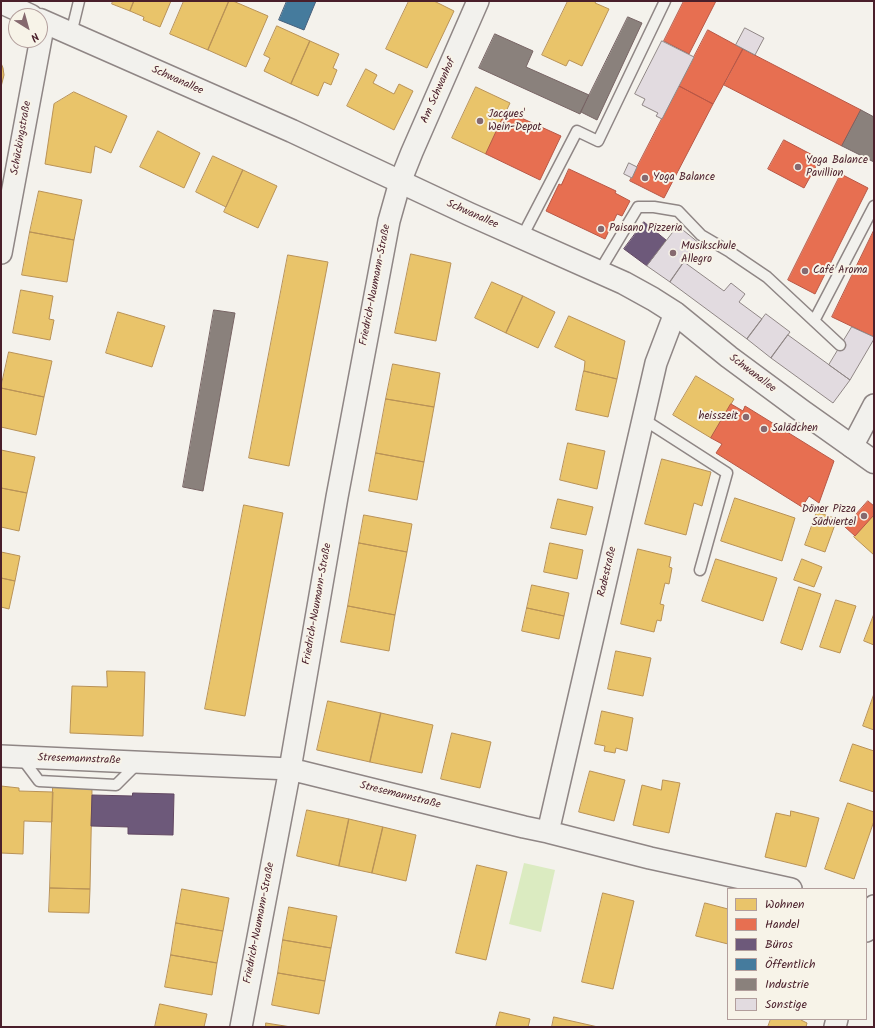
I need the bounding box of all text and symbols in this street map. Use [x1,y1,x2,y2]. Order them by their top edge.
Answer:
north arrow [8,8,48,48]
text: N [26,28,43,46]
street label: Am Schwanhof [419,56,459,126]
street label: Schwanallee [149,64,205,98]
street label: Schückingstraße [9,100,35,176]
place label: Jacques' Wein-Depot [488,108,542,134]
marker: Jacques' Wein-Depot [475,116,485,126]
place label: Yoga Balance Pavillion [806,154,868,180]
marker: Yoga Balance Pavillion [793,162,803,172]
place label: Yoga Balance [653,171,715,185]
marker: Yoga Balance [640,173,650,183]
street label: Schwanallee [444,198,500,232]
place label: Paisano Pizzeria [609,222,682,236]
street label: Friedrich-Naumann-Straße [358,223,394,347]
marker: Paisano Pizzeria [596,224,606,234]
place label: Musikschule Allegro [681,240,736,266]
marker: Musikschule Allegro [668,248,678,258]
place label: Café Aroma [813,264,867,278]
marker: Café Aroma [800,266,810,276]
street label: Schwanallee [726,352,778,396]
place label: heisszeit [698,410,738,424]
marker: heisszeit [741,412,751,422]
place label: Salädchen [772,422,818,436]
marker: Salädchen [759,424,769,434]
place label: Döner Pizza Südviertel [802,503,856,529]
marker: Döner Pizza Südviertel [859,511,869,521]
street label: Friedrich-Naumann-Straße [301,542,335,666]
street label: Radestraße [596,546,620,598]
street label: Stresemannstraße [37,752,121,768]
street label: Stresemannstraße [358,780,442,812]
street label: Friedrich-Naumann-Straße [242,861,278,985]
legend [727,888,867,1020]
text: Wohnen [765,895,804,914]
text: Handel [765,915,799,934]
text: Büros [765,935,793,954]
text: Öffentlich [765,955,815,974]
text: Industrie [765,975,809,994]
text: Sonstige [765,995,807,1014]

